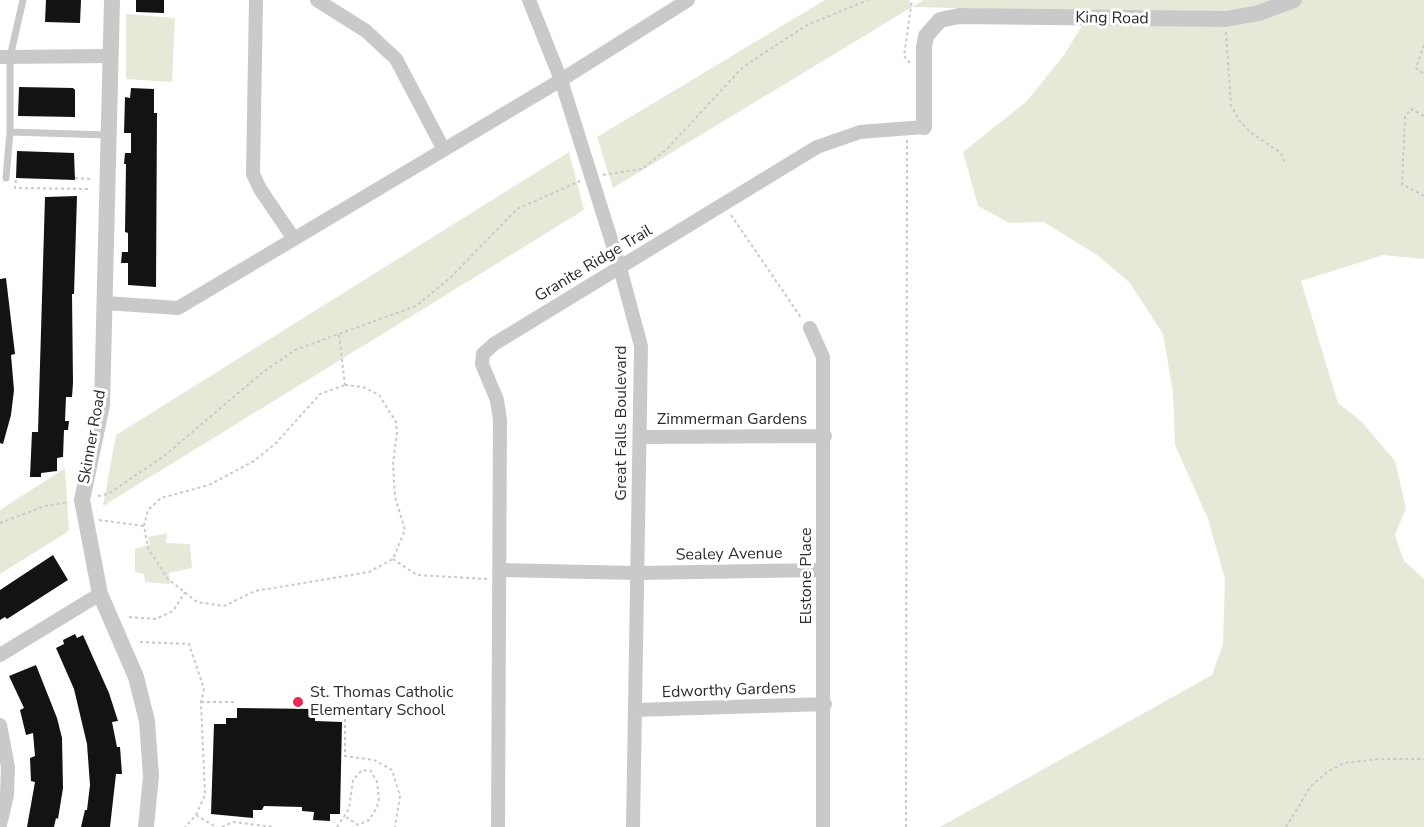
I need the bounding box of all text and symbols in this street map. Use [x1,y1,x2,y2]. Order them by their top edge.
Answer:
street label: King Road [1075,9,1149,29]
street label: Granite Ridge Trail [532,221,656,307]
street label: Great Falls Boulevard [612,345,632,501]
street label: Skinner Road [75,388,111,486]
street label: Zimmerman Gardens [657,410,807,430]
street label: Elstone Place [797,528,817,624]
street label: Sealey Avenue [675,544,783,566]
street label: Edworthy Gardens [662,679,796,703]
place label: St. Thomas Catholic Elementary School [310,683,453,721]
marker: St. Thomas Catholic Elementary School [291,695,305,709]

